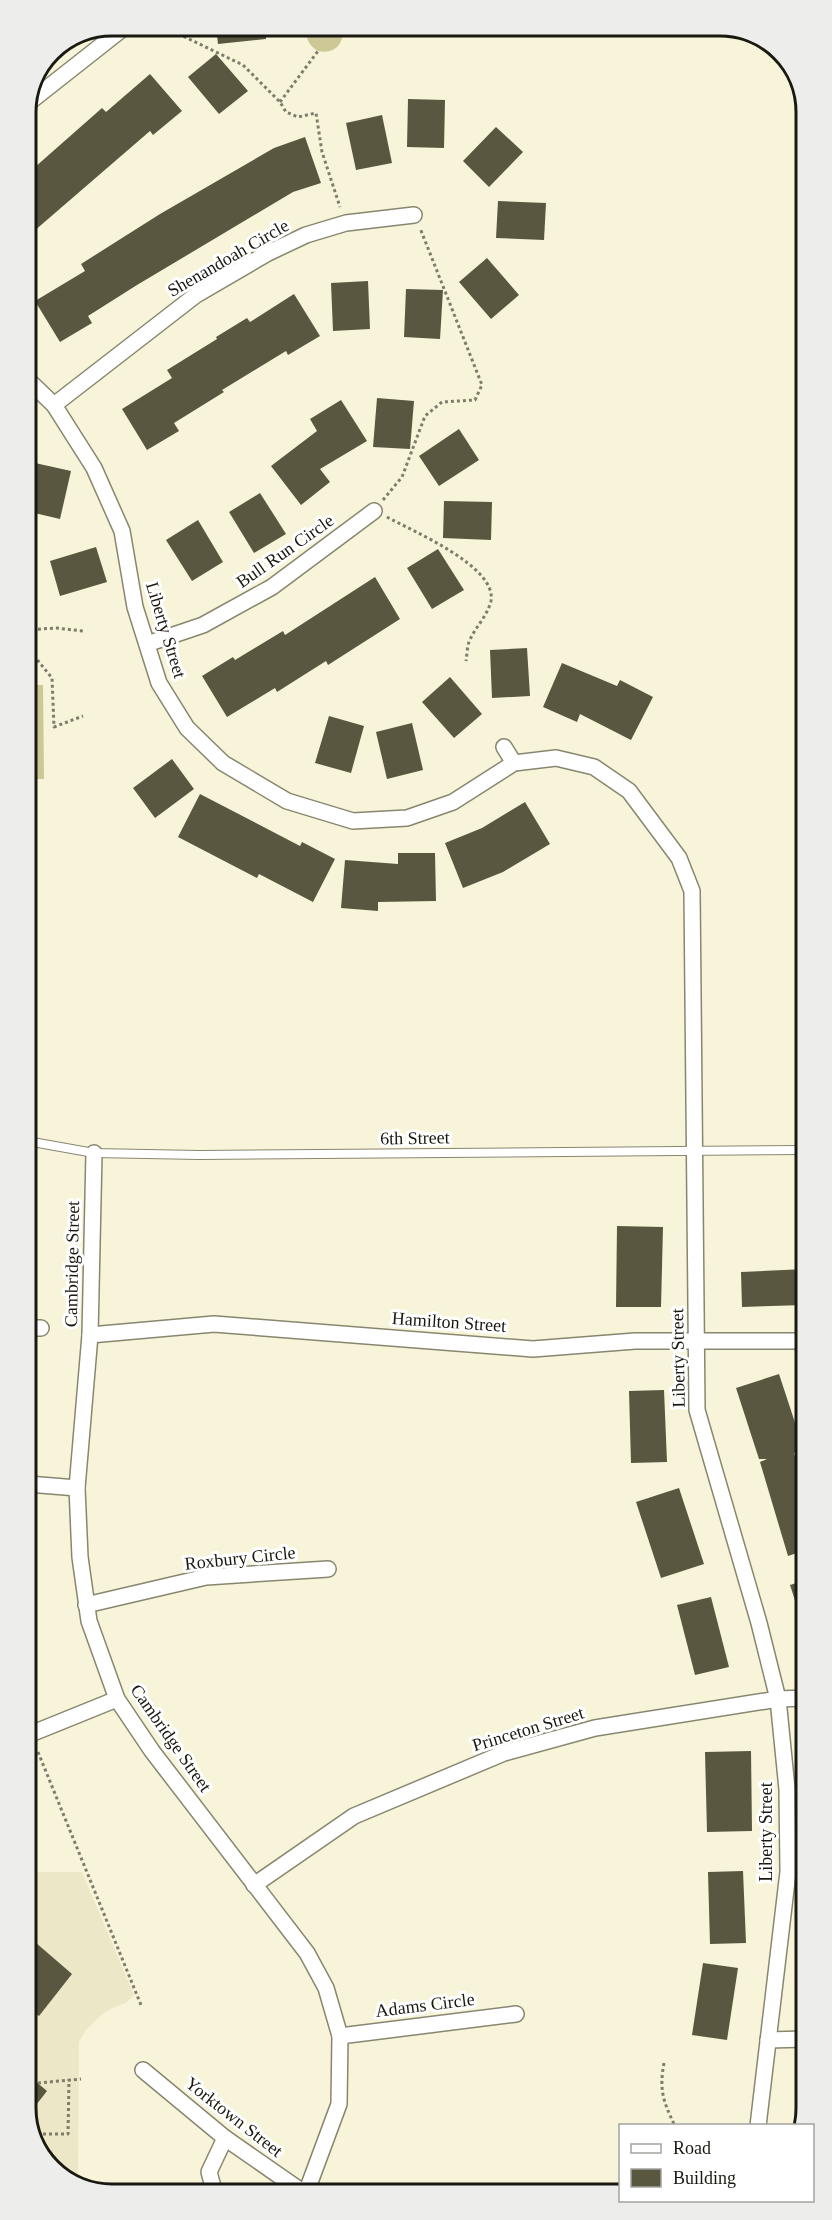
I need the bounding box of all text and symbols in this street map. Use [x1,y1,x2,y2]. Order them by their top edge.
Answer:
street label: Shenandoah Circle [164,215,292,301]
street label: Bull Run Circle [233,510,337,592]
street label: Liberty Street [142,580,190,680]
street label: 6th Street [380,1127,450,1149]
street label: Cambridge Street [61,1201,83,1327]
street label: Hamilton Street [391,1308,507,1336]
street label: Liberty Street [667,1308,689,1408]
street label: Roxbury Circle [184,1542,296,1574]
street label: Cambridge Street [127,1680,215,1796]
street label: Princeton Street [470,1703,586,1755]
street label: Liberty Street [756,1782,776,1882]
street label: Adams Circle [374,1989,476,2021]
street label: Yorktown Street [181,2073,287,2161]
legend [619,2124,814,2202]
text: Road [673,2138,711,2158]
text: Building [673,2168,736,2188]

